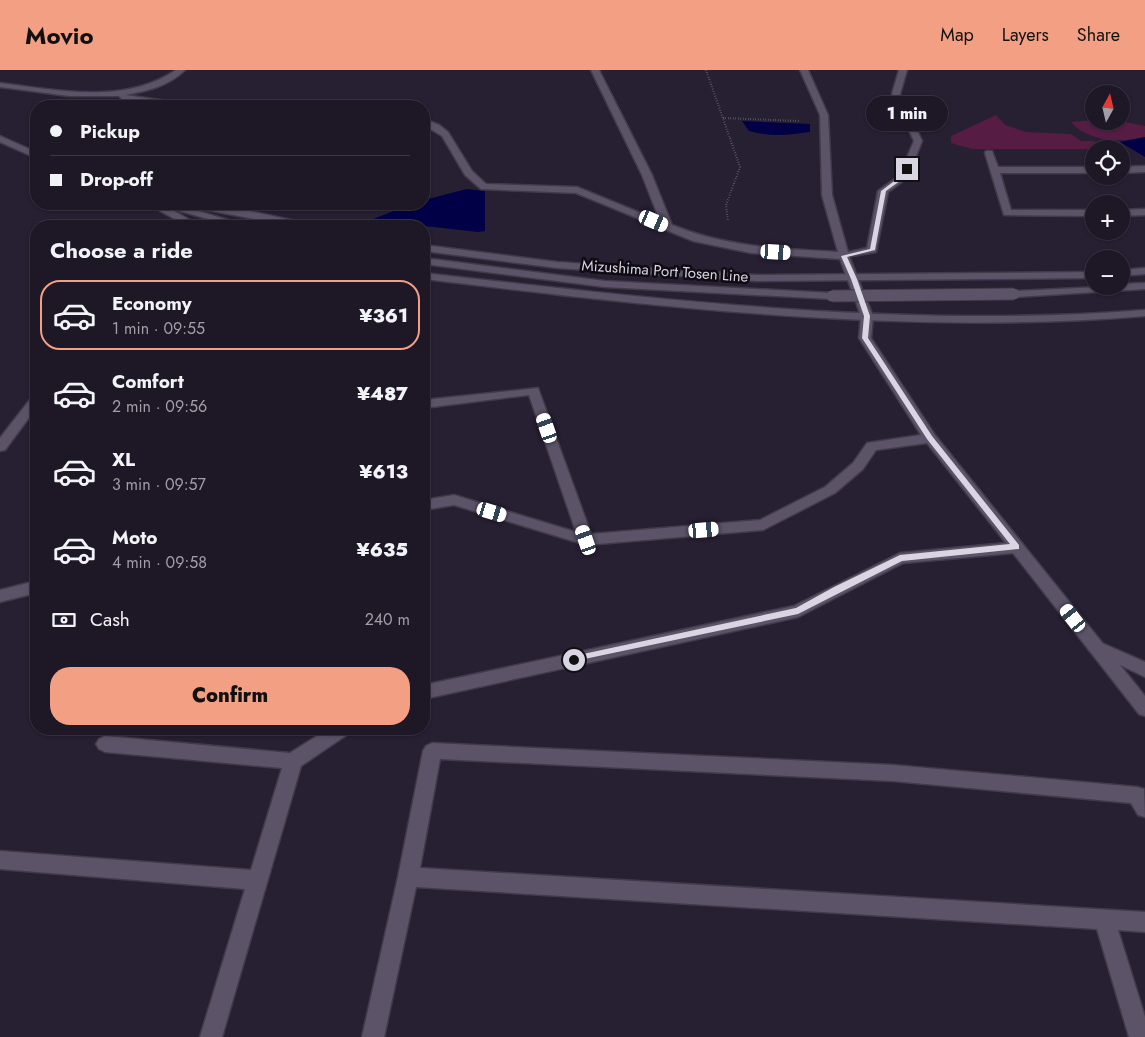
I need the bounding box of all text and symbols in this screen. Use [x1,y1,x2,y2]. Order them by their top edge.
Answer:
text: Movio [25,18,94,53]
text: Map [940,22,974,48]
text: Layers [1002,22,1049,48]
text: Share [1077,22,1120,48]
north arrow [1085,85,1130,130]
map controls [1085,85,1130,295]
callout: 1 min [866,97,948,132]
text: 1 min [887,102,927,125]
text: Pickup [80,118,140,145]
button: locate [1085,140,1130,185]
route end [896,158,918,180]
text: Drop-off [80,166,153,193]
button: + [1085,195,1130,240]
car [637,208,670,234]
text: Choose a ride [50,234,193,266]
car [760,244,791,260]
button: − [1085,250,1130,295]
street label: Mizushima Port Tosen Line [581,254,749,288]
text: Economy [112,290,192,317]
icon: car [52,293,97,338]
text: ¥361 [359,302,408,329]
text: 1 min · 09:55 [112,317,205,340]
text: Comfort [112,368,184,395]
icon: car [52,371,97,416]
text: ¥487 [357,380,408,407]
text: 2 min · 09:56 [112,395,207,418]
car [535,411,558,445]
text: XL [112,446,135,473]
icon: car [52,449,97,494]
text: ¥613 [359,458,408,485]
text: 3 min · 09:57 [112,473,206,496]
car [475,500,508,524]
car [688,521,719,539]
car [574,523,597,557]
text: Moto [112,524,157,551]
icon: car [52,527,97,572]
text: ¥635 [357,536,408,563]
text: 4 min · 09:58 [112,551,207,574]
car [1057,602,1088,634]
icon: cash [50,606,78,634]
text: Cash [90,606,130,633]
text: 240 m [365,608,410,631]
route start [563,649,585,671]
button: Confirm [50,667,410,725]

